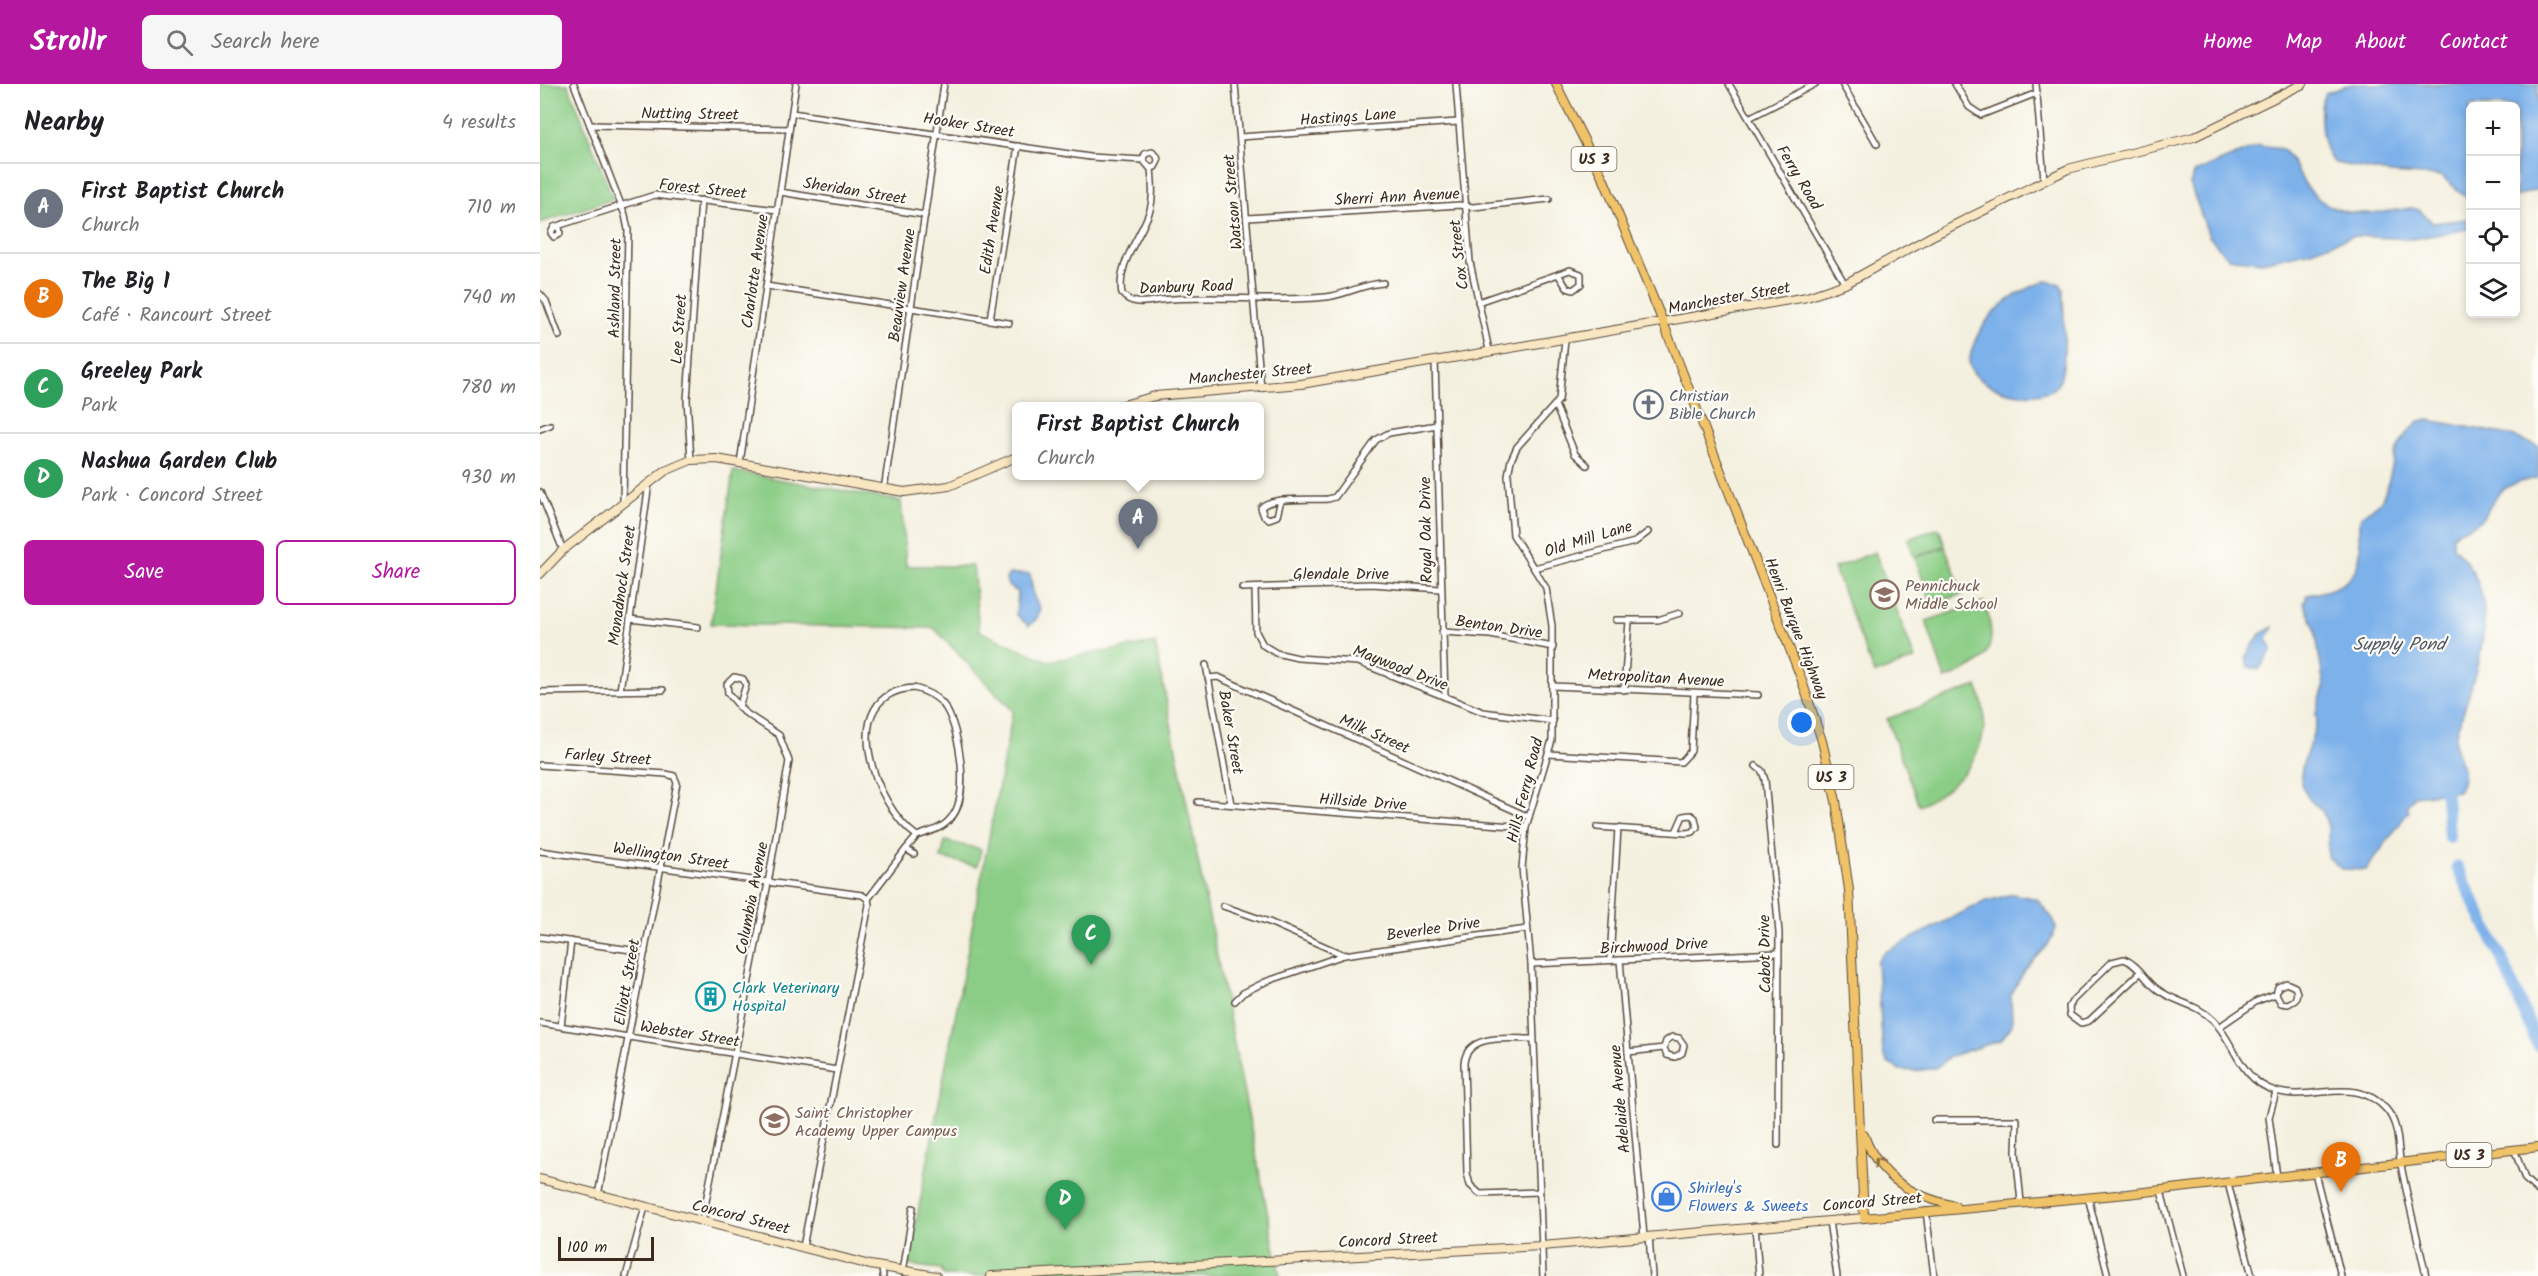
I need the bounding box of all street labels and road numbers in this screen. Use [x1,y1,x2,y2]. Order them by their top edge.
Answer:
street label: Nutting Street [641,101,740,128]
street label: Hastings Lane [1299,102,1397,133]
street label: Hooker Street [921,106,1017,145]
street label: Ferry Road [1769,140,1829,216]
road number: US 3 [1572,147,1616,171]
street label: Watson Street [1217,152,1250,251]
street label: Sheridan Street [801,171,909,212]
street label: Forest Street [658,172,749,207]
street label: Sherri Ann Avenue [1334,182,1460,213]
street label: Edith Avenue [973,184,1012,276]
street label: Charlotte Avenue [735,212,776,330]
street label: Cox Street [1443,217,1476,291]
street label: Beauview Avenue [882,227,923,344]
street label: Ashland Street [602,237,629,338]
street label: Danbury Road [1139,273,1234,302]
street label: Manchester Street [1666,275,1793,322]
street label: Lee Street [665,292,694,365]
street label: Manchester Street [1187,357,1314,392]
street label: Royal Oak Drive [1413,476,1440,583]
street label: Old Mill Lane [1541,514,1636,565]
street label: Monadnock Street [602,523,643,647]
street label: Henri Burque Highway [1757,554,1834,704]
street label: Glendale Drive [1293,562,1389,587]
street label: Benton Drive [1454,609,1544,646]
street label: Maywood Drive [1349,639,1452,698]
street label: Metropolitan Avenue [1587,662,1725,695]
street label: Baker Street [1211,688,1250,777]
street label: Milk Street [1335,708,1414,761]
street label: Hills Ferry Road [1500,734,1551,846]
street label: Farley Street [564,742,653,773]
road number: US 3 [1808,765,1854,789]
street label: Hillside Drive [1318,787,1408,818]
street label: Wellington Street [611,836,731,877]
street label: Columbia Avenue [729,840,776,957]
street label: Beverlee Drive [1385,911,1482,948]
street label: Cabot Drive [1752,914,1779,994]
street label: Birchwood Drive [1599,931,1709,962]
street label: Elliott Street [608,936,648,1028]
street label: Webster Street [638,1014,742,1055]
street label: Adelaide Avenue [1603,1044,1638,1154]
road number: US 3 [2446,1143,2492,1167]
street label: Concord Street [1821,1186,1924,1219]
street label: Concord Street [689,1193,793,1242]
street label: Concord Street [1337,1225,1439,1256]

